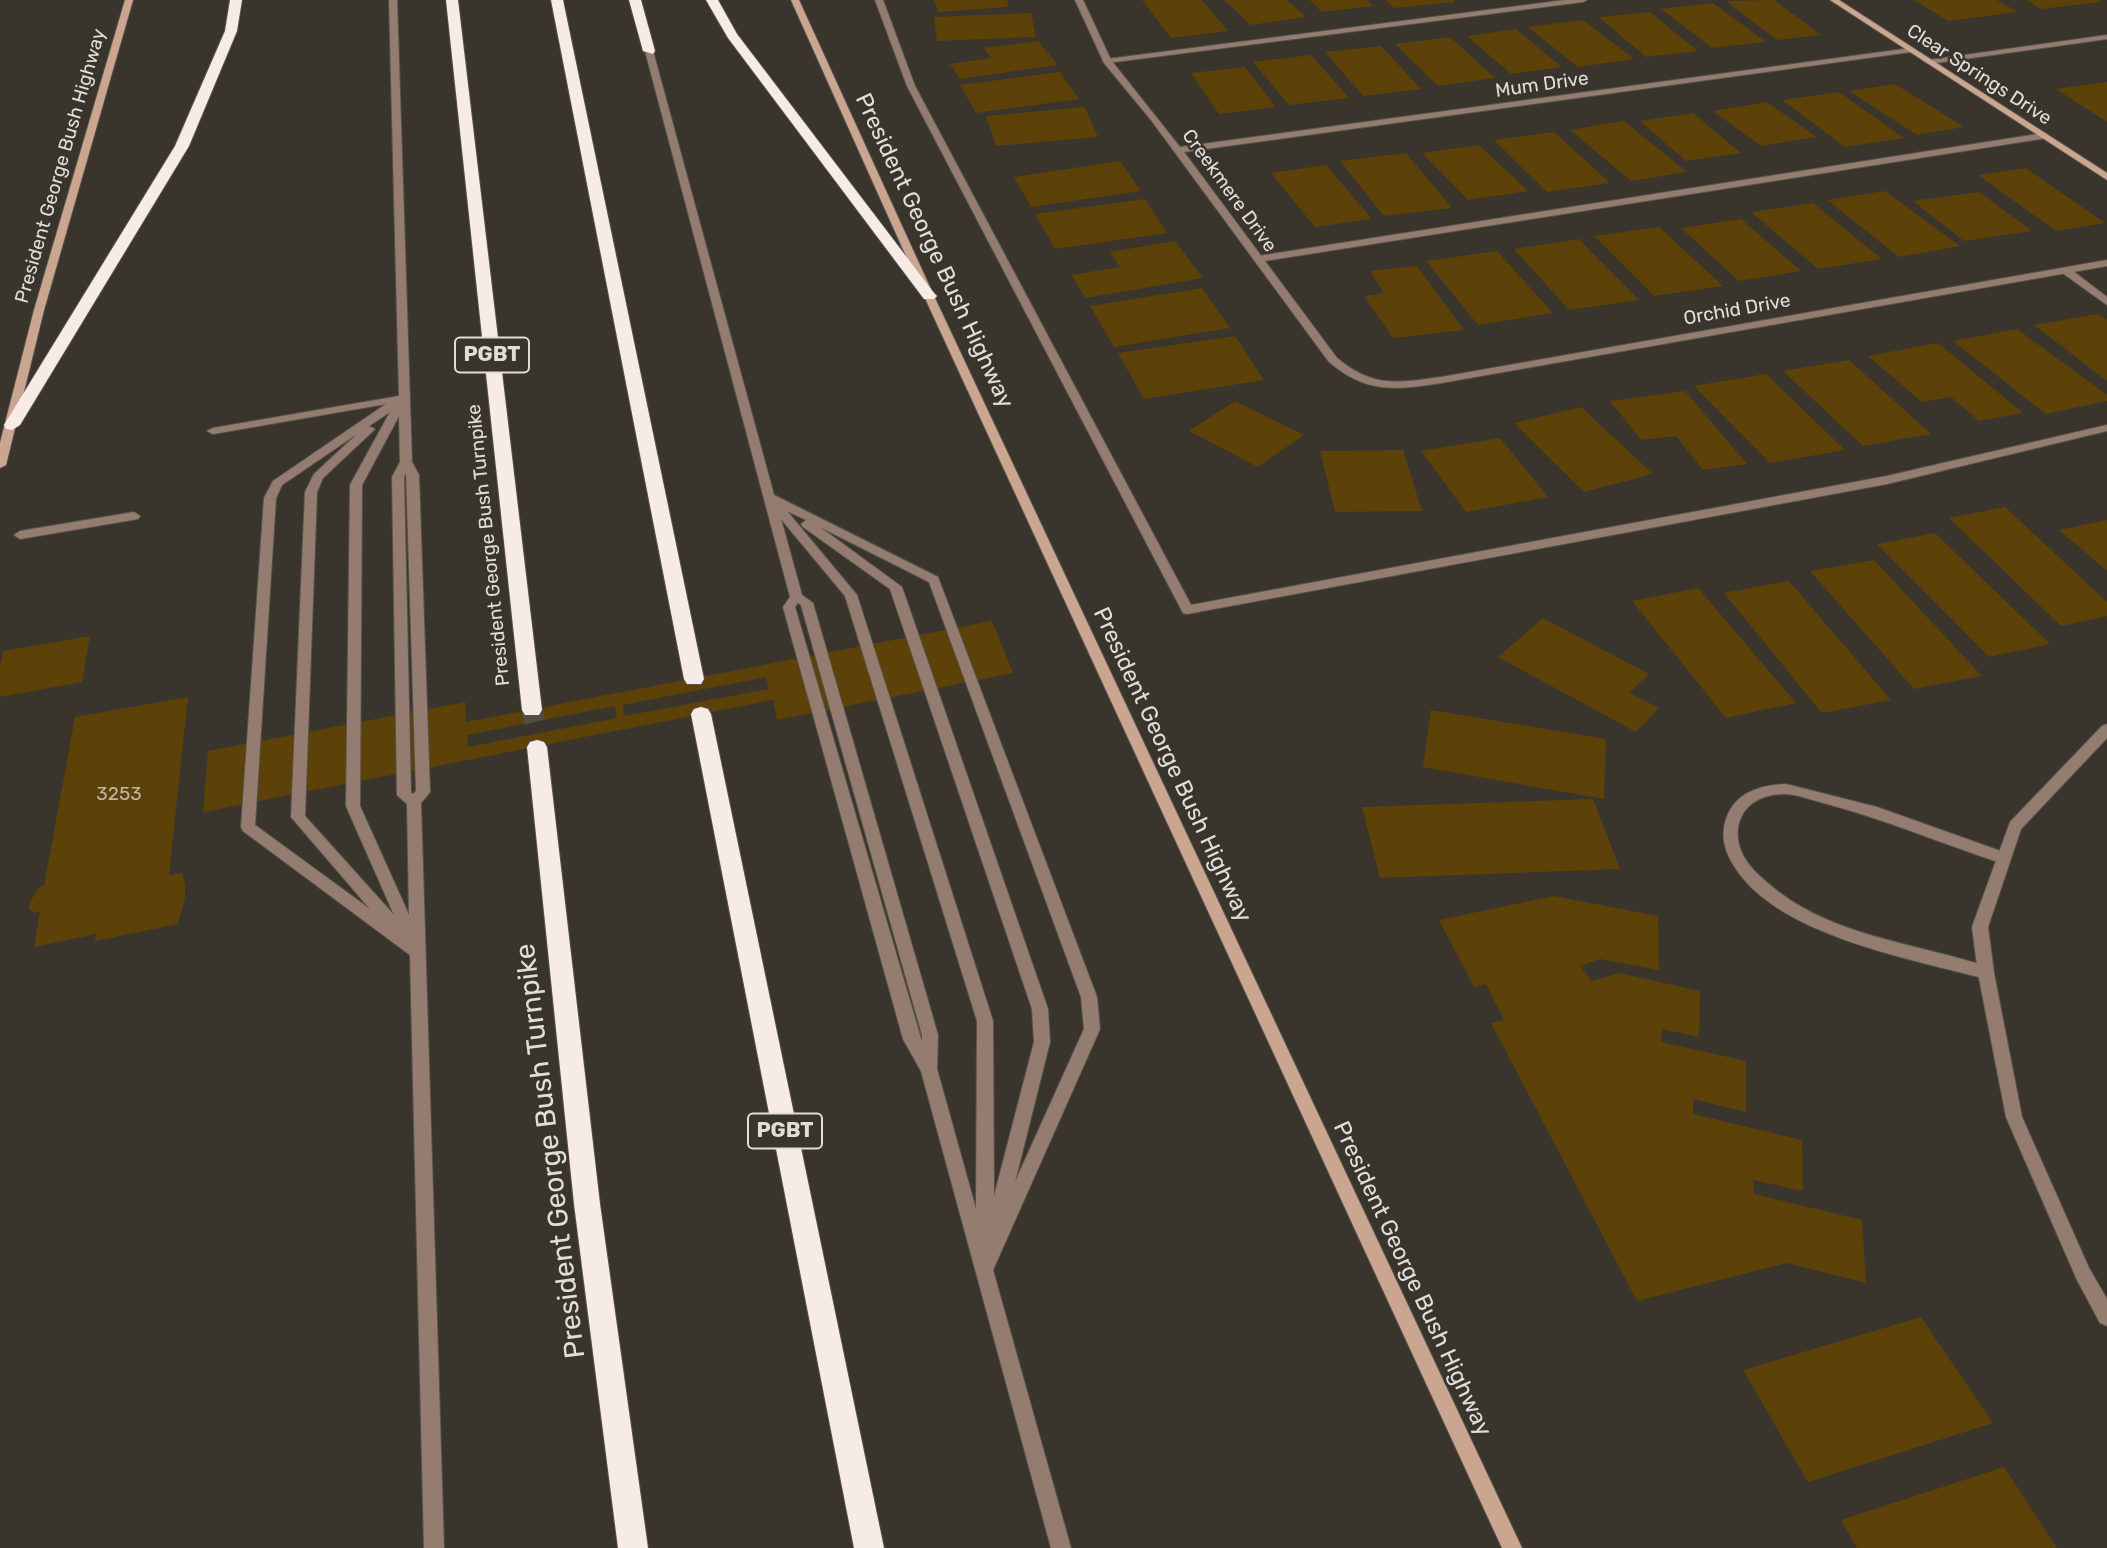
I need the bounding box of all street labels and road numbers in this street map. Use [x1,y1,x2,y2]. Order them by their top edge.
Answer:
street label: Clear Springs Drive [1902,20,2056,130]
street label: President George Bush Highway [11,26,111,306]
street label: Mum Drive [1494,67,1590,103]
street label: President George Bush Highway [849,89,1019,413]
street label: Creekmere Drive [1177,125,1281,257]
street label: Orchid Drive [1682,289,1792,331]
road number: PGBT [455,338,529,372]
street label: President George Bush Turnpike [463,403,515,687]
street label: President George Bush Highway [1087,603,1257,927]
street label: President George Bush Turnpike [509,942,593,1360]
road number: PGBT [748,1114,822,1148]
street label: President George Bush Highway [1327,1117,1497,1441]

